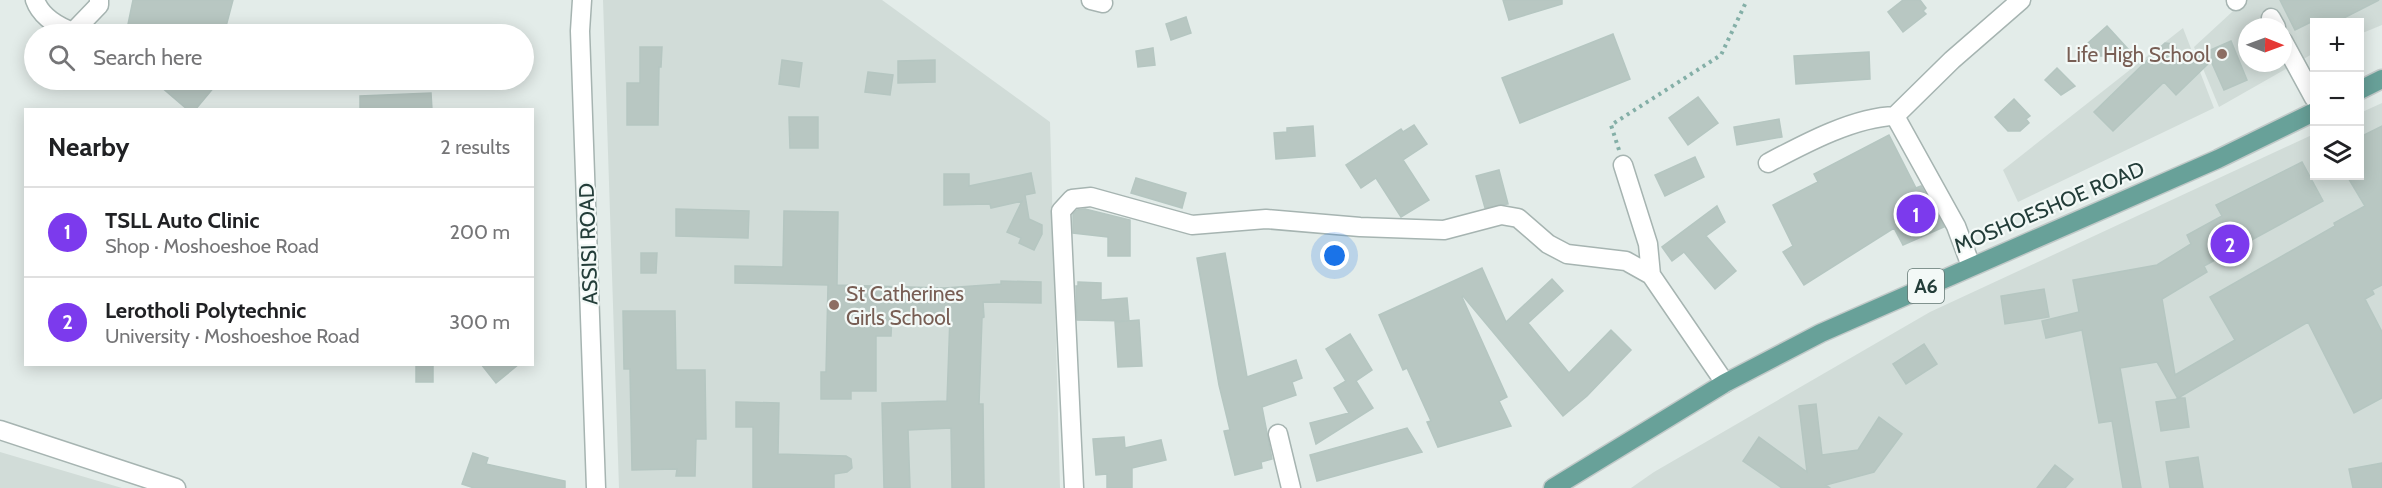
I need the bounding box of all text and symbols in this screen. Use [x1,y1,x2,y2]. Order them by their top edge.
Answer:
north arrow [2238,18,2292,72]
map controls [2310,18,2364,180]
button: + [2310,18,2364,72]
search box [24,24,534,90]
icon: search [45,41,78,74]
place label: Life High School [2066,42,2210,67]
text: Search here [93,44,202,71]
marker: Life High School [2215,47,2229,61]
button: − [2310,72,2364,126]
button: layers [2310,126,2364,180]
text: Nearby [48,131,129,163]
text: 2 results [440,135,510,159]
street label: MOSHOESHOE ROAD [1950,156,2148,258]
street label: ASSISI ROAD [573,183,603,305]
pin: 1 [1896,192,1936,236]
text: TSLL Auto Clinic [105,207,259,234]
text: 1 [64,220,71,244]
text: 200 m [450,220,510,244]
pin: 2 [2210,222,2250,266]
text: Shop · Moshoeshoe Road [105,234,319,258]
your location [1320,241,1349,270]
road number: A6 [1908,269,1944,303]
place label: St Catherines Girls School [846,281,964,330]
text: Lerotholi Polytechnic [105,297,306,324]
marker: St Catherines Girls School [827,298,841,312]
text: 2 [62,310,73,334]
text: 300 m [449,310,510,334]
text: University · Moshoeshoe Road [105,324,360,348]

